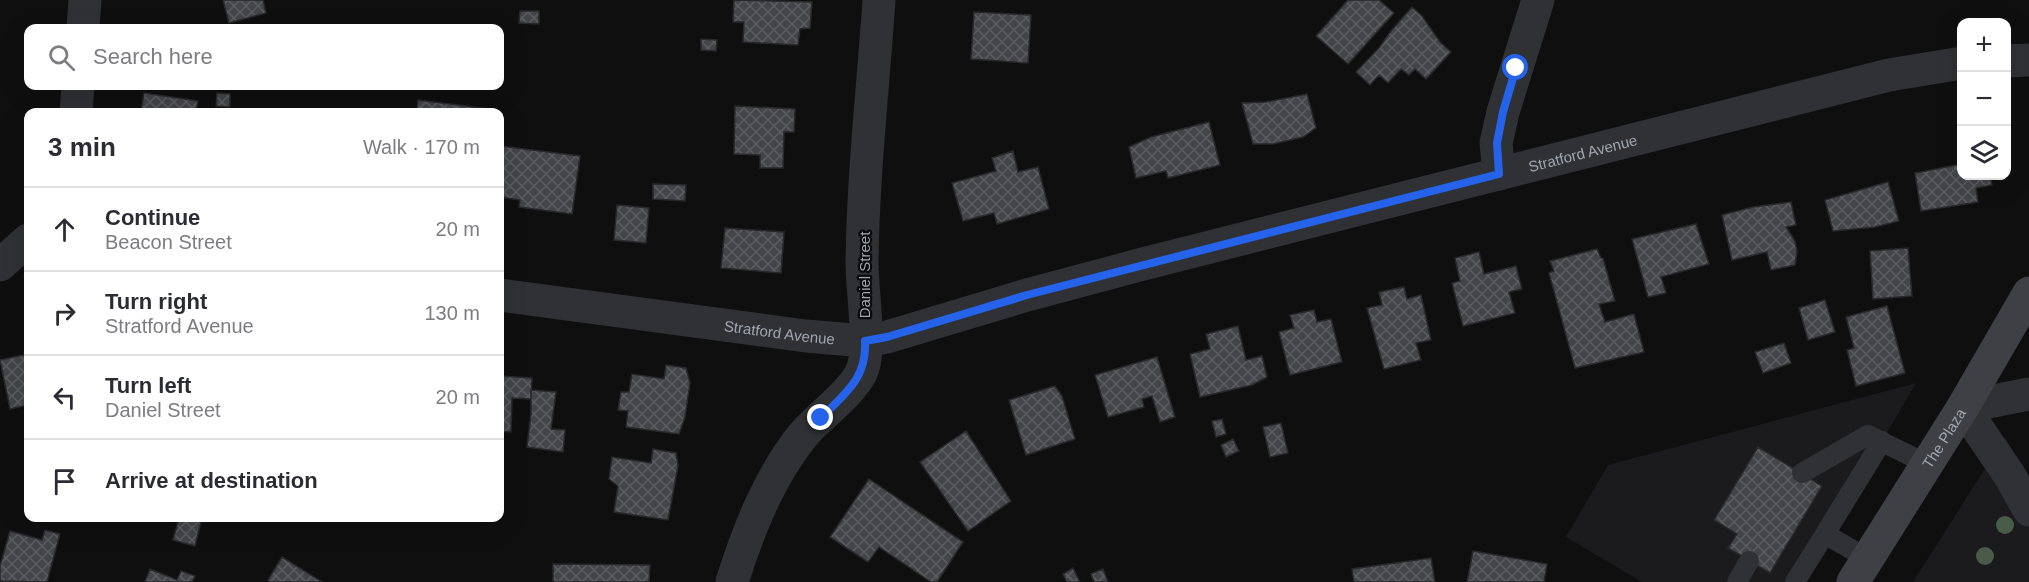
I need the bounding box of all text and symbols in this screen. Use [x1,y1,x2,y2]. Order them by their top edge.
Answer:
map controls [1957,18,2011,180]
button: + [1957,18,2011,72]
search box [24,24,504,90]
icon: search [45,41,78,74]
text: Search here [93,44,213,69]
route start [1502,54,1528,80]
button: − [1957,72,2011,126]
button: layers [1957,126,2011,180]
street label: Stratford Avenue [1526,131,1639,175]
text: 3 min [48,132,116,162]
text: Walk · 170 m [363,136,480,158]
text: Continue [105,205,200,230]
icon: ahead [48,213,81,246]
text: 20 m [436,218,480,240]
text: Beacon Street [105,231,232,253]
street label: Daniel Street [856,231,873,318]
text: Turn right [105,289,207,314]
icon: right [48,297,81,330]
text: 130 m [424,302,480,324]
text: Stratford Avenue [105,315,254,337]
street label: Stratford Avenue [723,317,836,347]
text: Turn left [105,373,191,398]
icon: left [48,381,81,414]
text: 20 m [436,386,480,408]
text: Daniel Street [105,399,221,421]
route end [807,404,833,430]
street label: The Plaza [1918,404,1969,471]
icon: arrive [48,465,81,498]
text: Arrive at destination [105,468,318,493]

